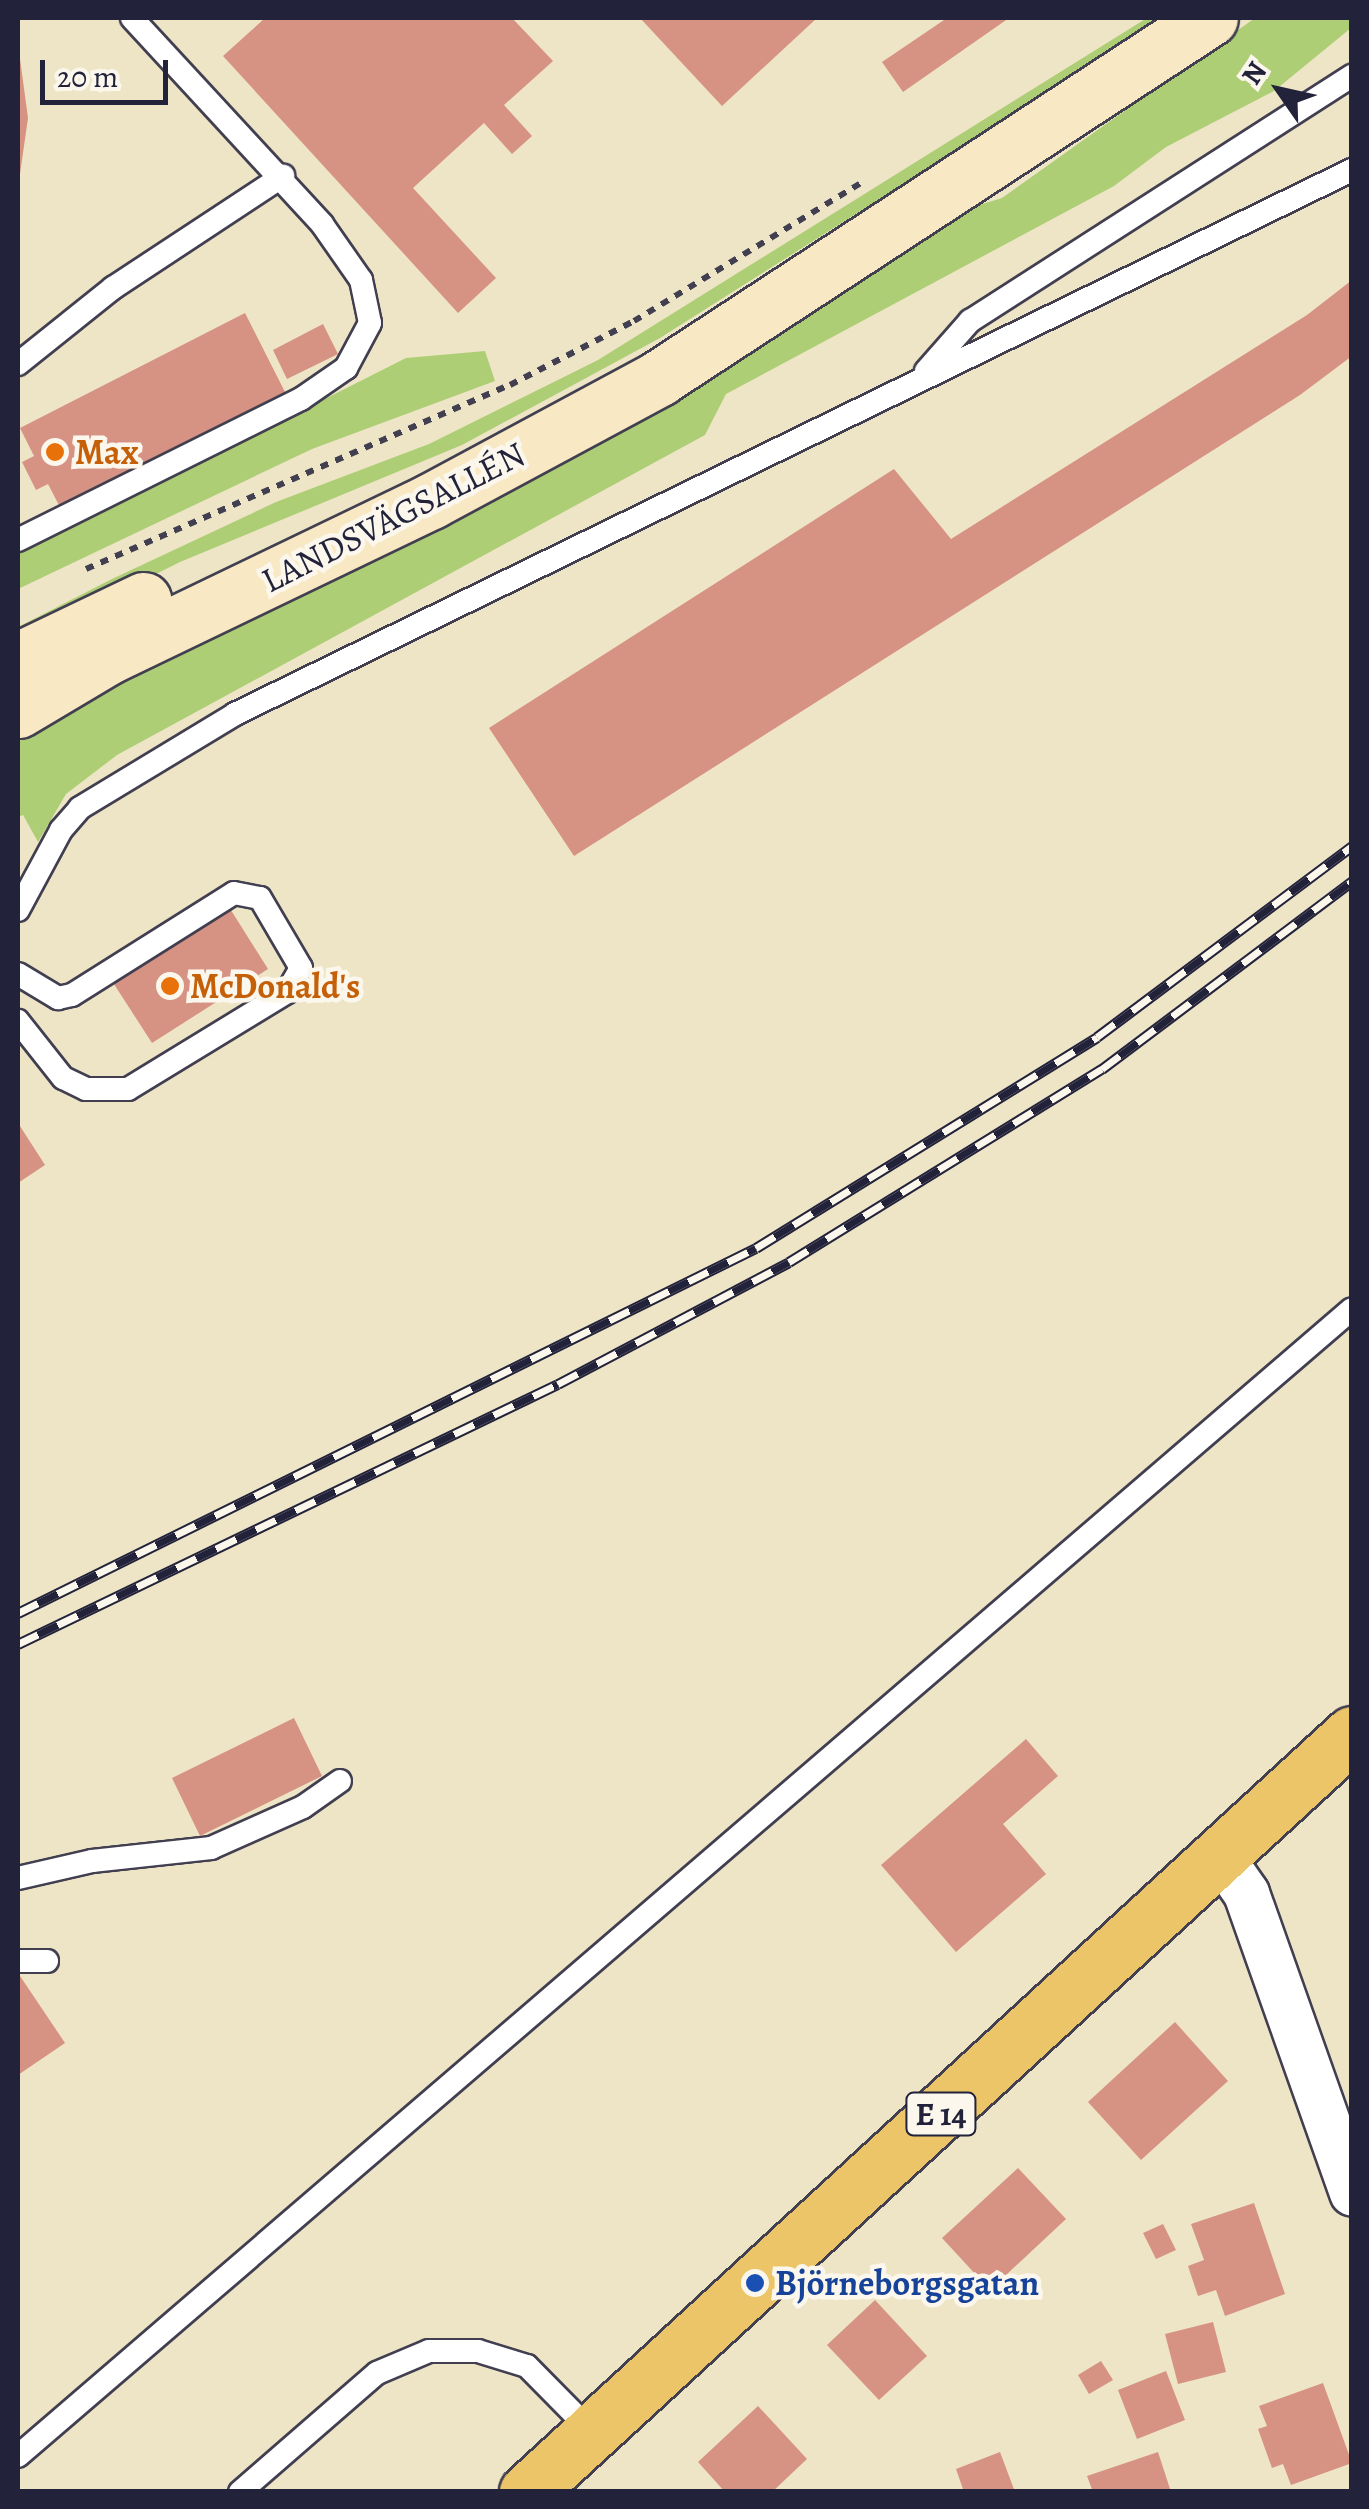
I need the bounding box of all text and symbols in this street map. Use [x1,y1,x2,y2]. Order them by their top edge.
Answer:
scale bar [45,40,172,102]
north arrow [1229,40,1329,140]
text: N [1233,54,1276,92]
text: 20 m [57,57,118,97]
place label: Max [75,431,138,473]
street label: LANDSVÄGSALLÉN [254,433,532,601]
marker: Max [44,441,66,463]
place label: McDonald's [190,965,360,1007]
marker: McDonald's [159,975,181,997]
road number: E 14 [904,2087,978,2141]
place label: Björneborgsgatan [775,2262,1039,2304]
marker: Björneborgsgatan [744,2272,766,2294]

